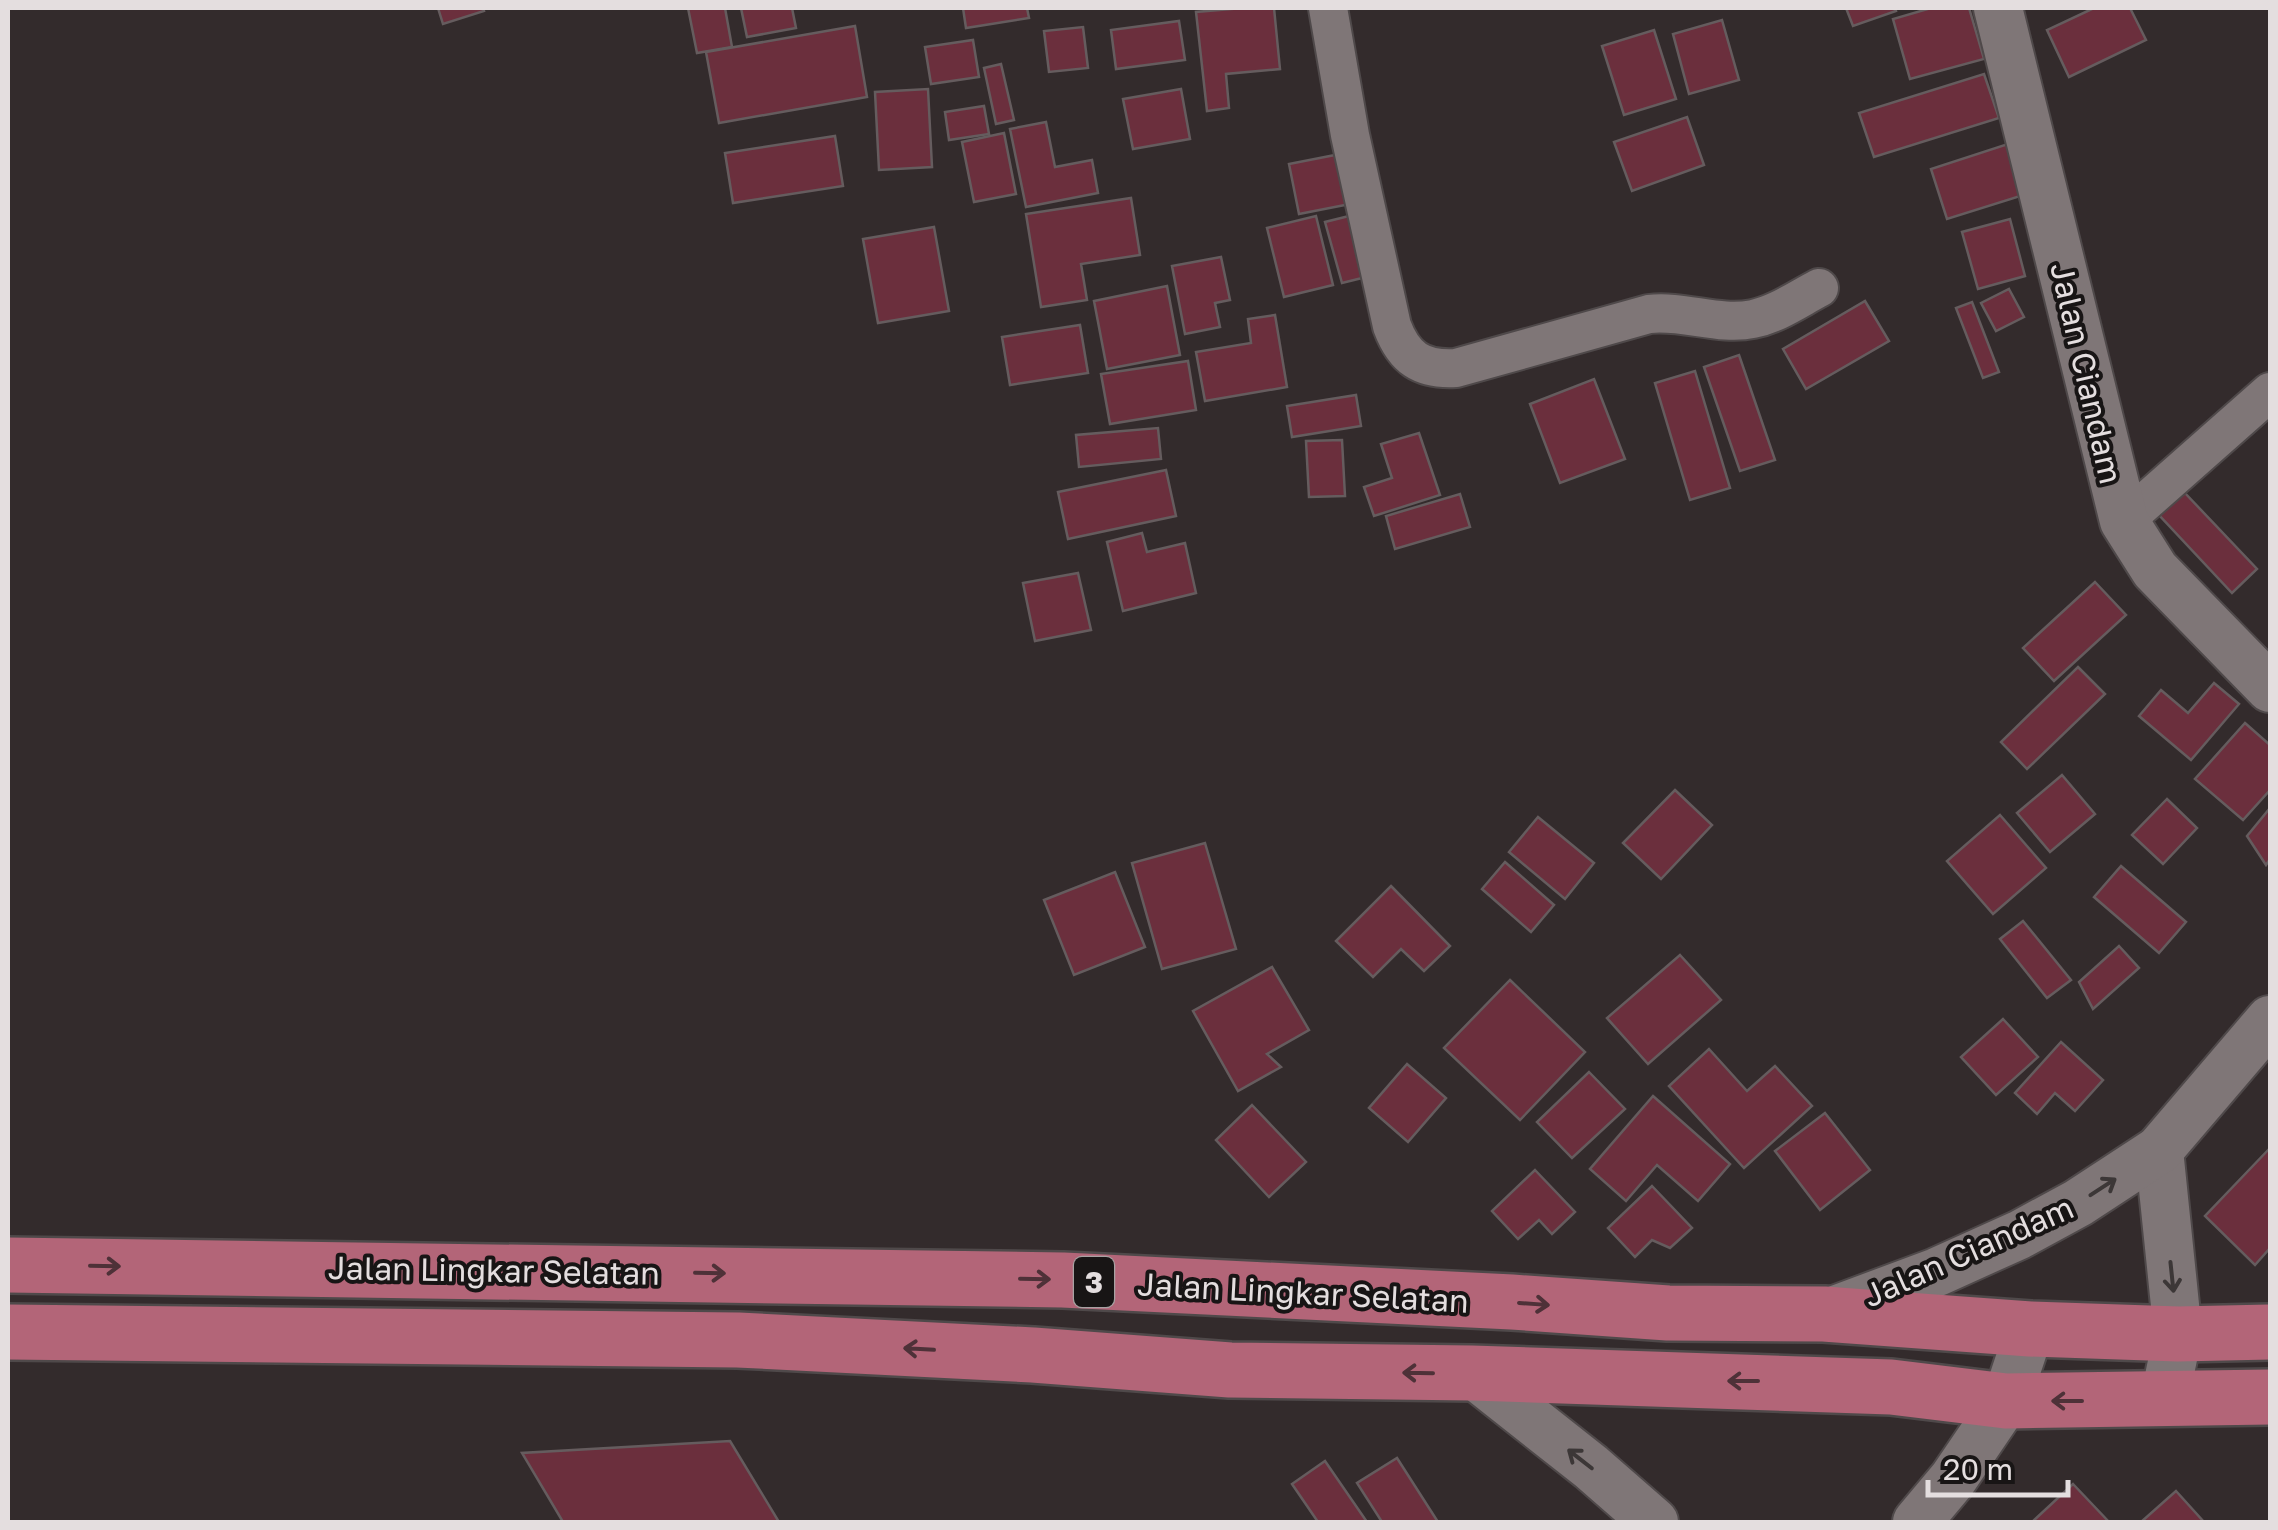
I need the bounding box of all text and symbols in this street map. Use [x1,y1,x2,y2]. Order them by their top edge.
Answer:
street label: Jalan Ciandam [2043,259,2131,487]
one-way arrow [2088,1176,2116,1197]
street label: Jalan Ciandam [1857,1188,2079,1314]
street label: Jalan Lingkar Selatan [328,1248,660,1292]
one-way arrow [88,1256,120,1276]
road number: 3 [1074,1257,1114,1307]
one-way arrow [2163,1260,2182,1292]
one-way arrow [693,1264,725,1283]
street label: Jalan Lingkar Selatan [1136,1264,1470,1320]
one-way arrow [1018,1270,1050,1289]
one-way arrow [1518,1294,1550,1313]
one-way arrow [903,1339,935,1358]
one-way arrow [1402,1363,1434,1382]
one-way arrow [1727,1372,1760,1390]
one-way arrow [2051,1392,2084,1410]
scale bar [1928,1435,2068,1497]
one-way arrow [1567,1449,1594,1470]
text: 20 m [1943,1451,2013,1487]

